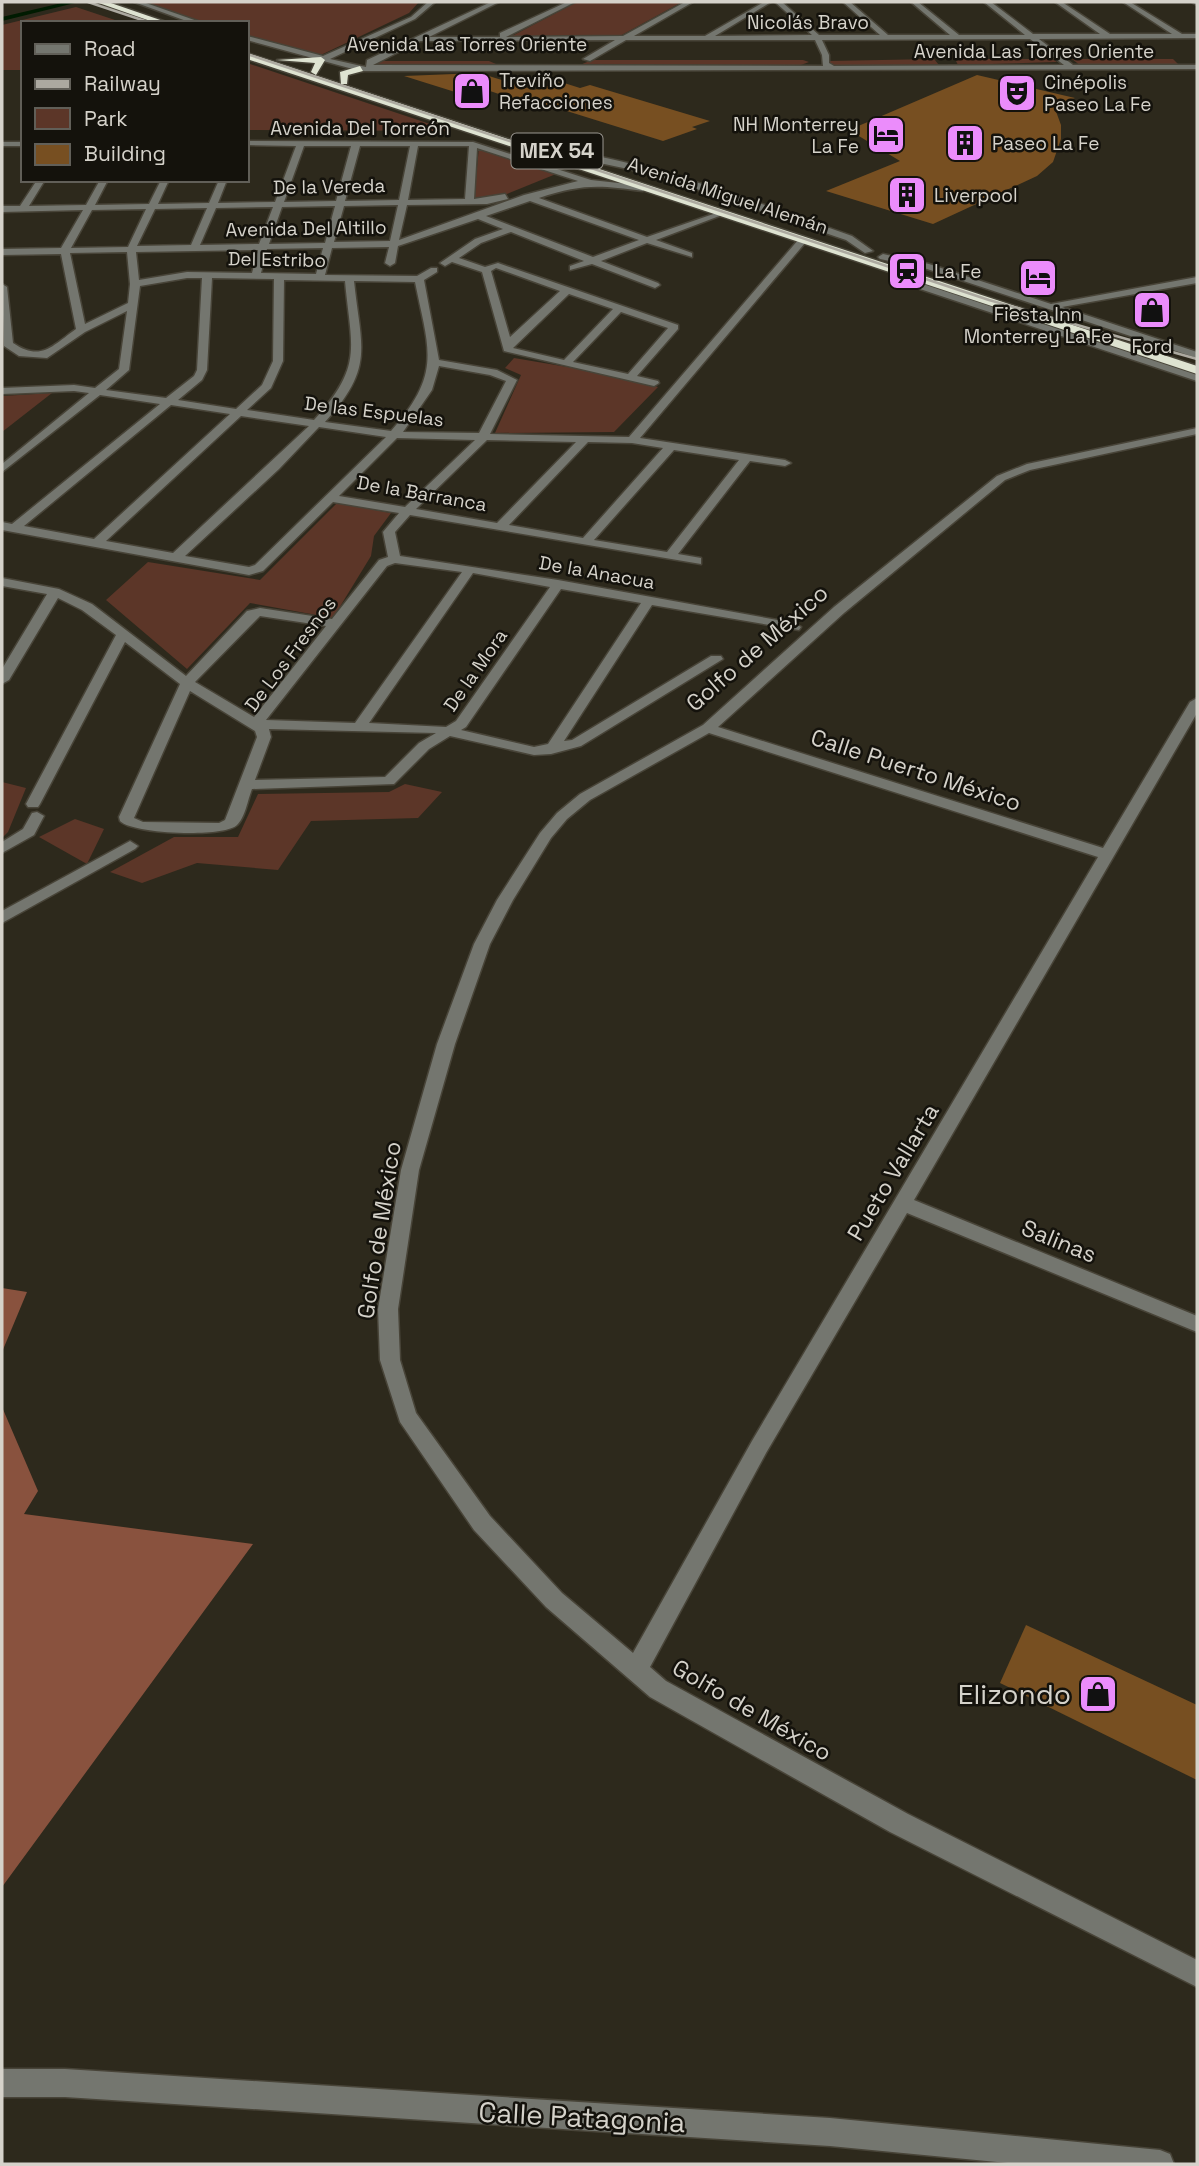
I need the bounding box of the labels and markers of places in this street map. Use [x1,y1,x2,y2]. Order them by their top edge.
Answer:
place label: Treviño Refacciones [499,68,613,115]
shop icon: Treviño Refacciones [451,70,493,112]
place label: Cinépolis Paseo La Fe [1044,70,1152,117]
theatre icon: Cinépolis Paseo La Fe [996,72,1038,114]
place label: NH Monterrey La Fe [733,112,859,159]
hotel icon: NH Monterrey La Fe [865,114,907,156]
building icon: Paseo La Fe [944,122,986,164]
place label: Paseo La Fe [992,131,1100,156]
building icon: Liverpool [886,174,928,216]
place label: Liverpool [934,183,1018,208]
station icon: La Fe [886,250,928,292]
hotel icon: Fiesta Inn Monterrey La Fe [1017,257,1059,299]
place label: La Fe [934,259,982,284]
shop icon: Ford [1131,289,1173,331]
place label: Fiesta Inn Monterrey La Fe [964,302,1112,349]
place label: Ford [1132,334,1172,359]
shop icon: Elizondo [1077,1673,1119,1715]
place label: Elizondo [958,1676,1071,1712]

